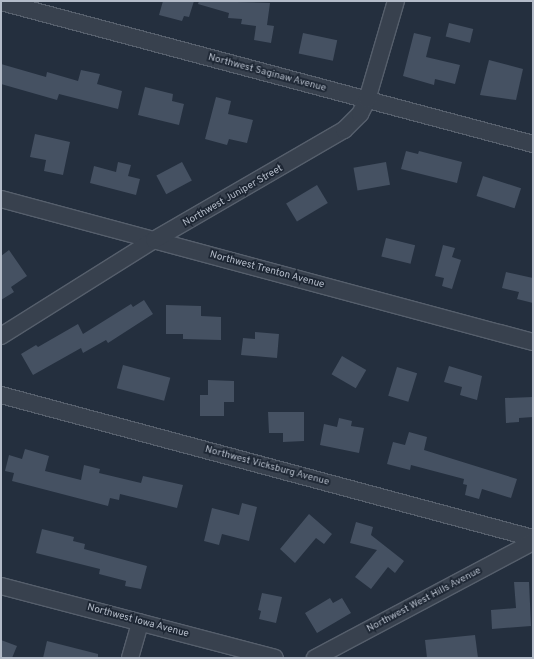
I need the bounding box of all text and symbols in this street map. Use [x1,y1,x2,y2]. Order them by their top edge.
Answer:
street label: Northwest Saginaw Avenue [206,51,328,95]
street label: Northwest Juniper Street [181,162,285,230]
street label: Northwest Trenton Avenue [208,249,326,291]
street label: Northwest Vicksburg Avenue [203,444,331,488]
street label: Northwest West Hills Avenue [365,565,483,635]
street label: Northwest Iowa Avenue [86,602,190,640]

